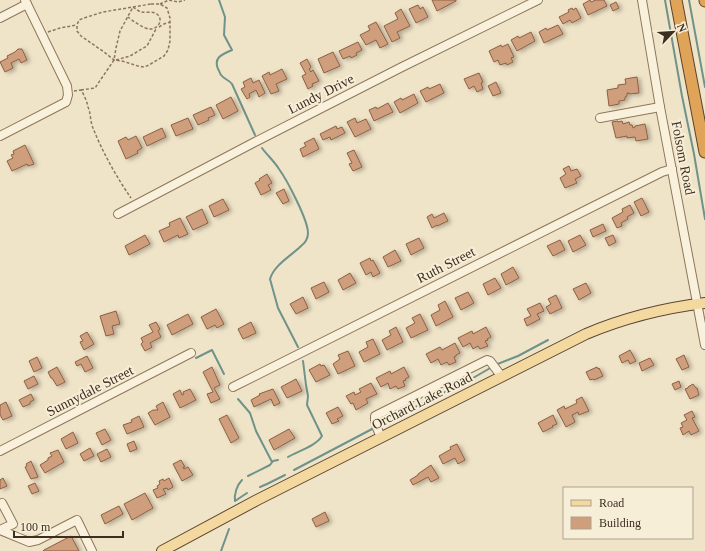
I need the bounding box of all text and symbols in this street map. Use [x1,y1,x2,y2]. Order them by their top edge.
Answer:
north arrow [653,12,693,52]
text: N [675,22,689,34]
street label: Lundy Drive [286,71,356,117]
street label: Folsom Road [668,120,698,196]
street label: Ruth Street [414,244,478,286]
street label: Sunnydale Street [44,363,136,419]
street label: Orchard Lake Road [369,369,475,433]
legend [563,487,693,539]
text: Road [599,496,624,510]
scale bar [14,513,123,539]
text: Building [599,516,641,530]
text: 100 m [20,520,51,534]

